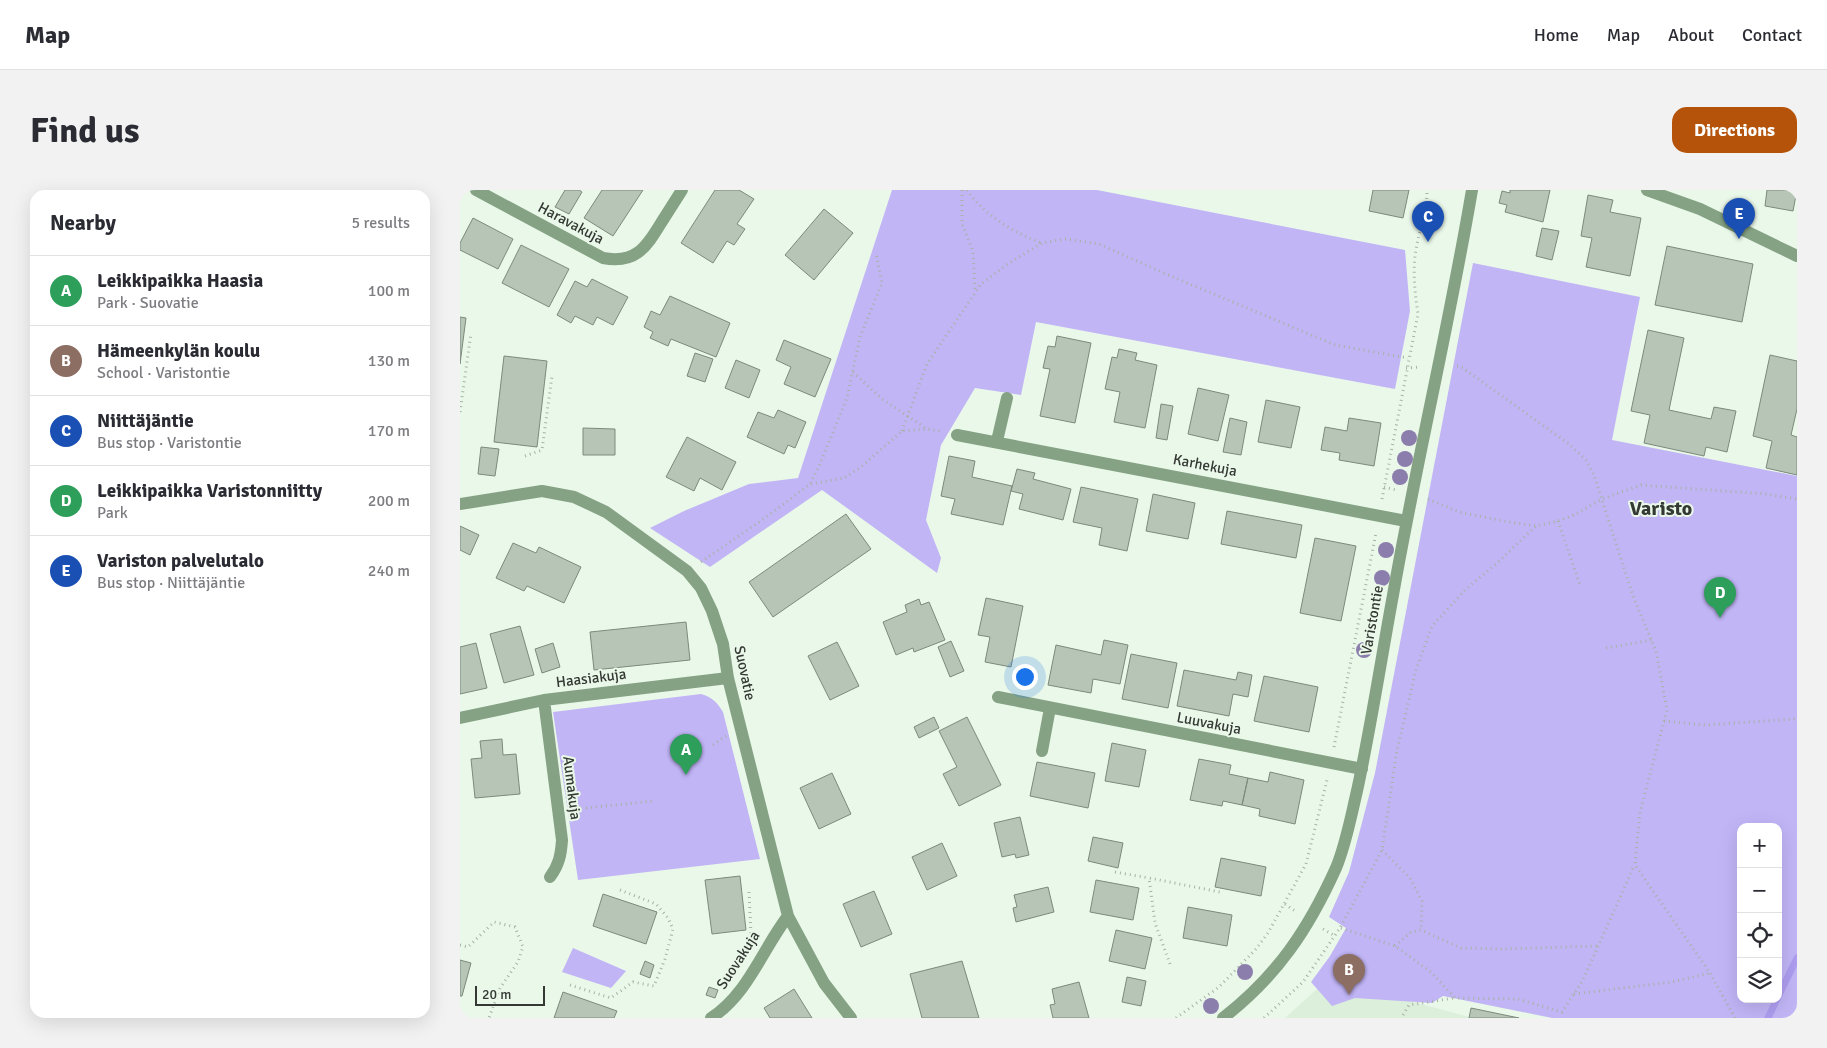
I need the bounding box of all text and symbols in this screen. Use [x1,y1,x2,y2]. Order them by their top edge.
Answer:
text: Map [25,20,70,50]
text: Home [1534,24,1579,46]
text: Map [1607,24,1640,46]
text: About [1668,24,1714,46]
text: Contact [1742,24,1802,46]
button: Directions [1672,107,1797,153]
text: Find us [30,109,140,152]
street label: Haravakuja [535,198,607,248]
pin: E [1723,198,1755,239]
pin: C [1412,201,1444,242]
text: Nearby [50,210,116,236]
text: 5 results [351,213,410,233]
text: Leikkipaikka Haasia [97,269,263,293]
text: A [61,281,71,301]
text: 100 m [368,281,410,301]
text: Park · Suovatie [97,293,199,313]
text: Hämeenkylän koulu [97,339,260,363]
text: B [61,351,71,371]
text: 130 m [368,351,410,371]
text: School · Varistontie [97,363,230,383]
text: Niittäjäntie [97,409,194,433]
text: C [61,421,71,441]
text: 170 m [368,421,410,441]
text: Bus stop · Varistontie [97,433,242,453]
street label: Karhekuja [1171,450,1239,480]
text: Leikkipaikka Varistonniitty [97,479,322,503]
text: D [61,491,71,511]
text: 200 m [368,491,410,511]
district label: Varisto [1630,496,1692,521]
text: Park [97,503,128,523]
text: Variston palvelutalo [97,549,264,573]
text: E [61,561,71,581]
text: 240 m [368,561,410,581]
text: Bus stop · Niittäjäntie [97,573,245,593]
pin: D [1704,577,1736,618]
street label: Varistontie [1357,584,1387,656]
street label: Suovatie [730,644,760,702]
your location [1012,664,1038,690]
street label: Haasiakuja [555,665,627,691]
street label: Luuvakuja [1175,708,1243,738]
pin: A [670,734,702,775]
street label: Aumakuja [559,755,585,821]
map controls [1737,823,1782,1003]
button: + [1737,823,1782,868]
button: − [1737,868,1782,913]
button: locate [1737,913,1782,958]
street label: Suovakuja [713,928,763,992]
pin: B [1333,954,1365,995]
button: layers [1737,958,1782,1003]
scale bar [475,983,545,1006]
text: 20 m [482,986,511,1003]

